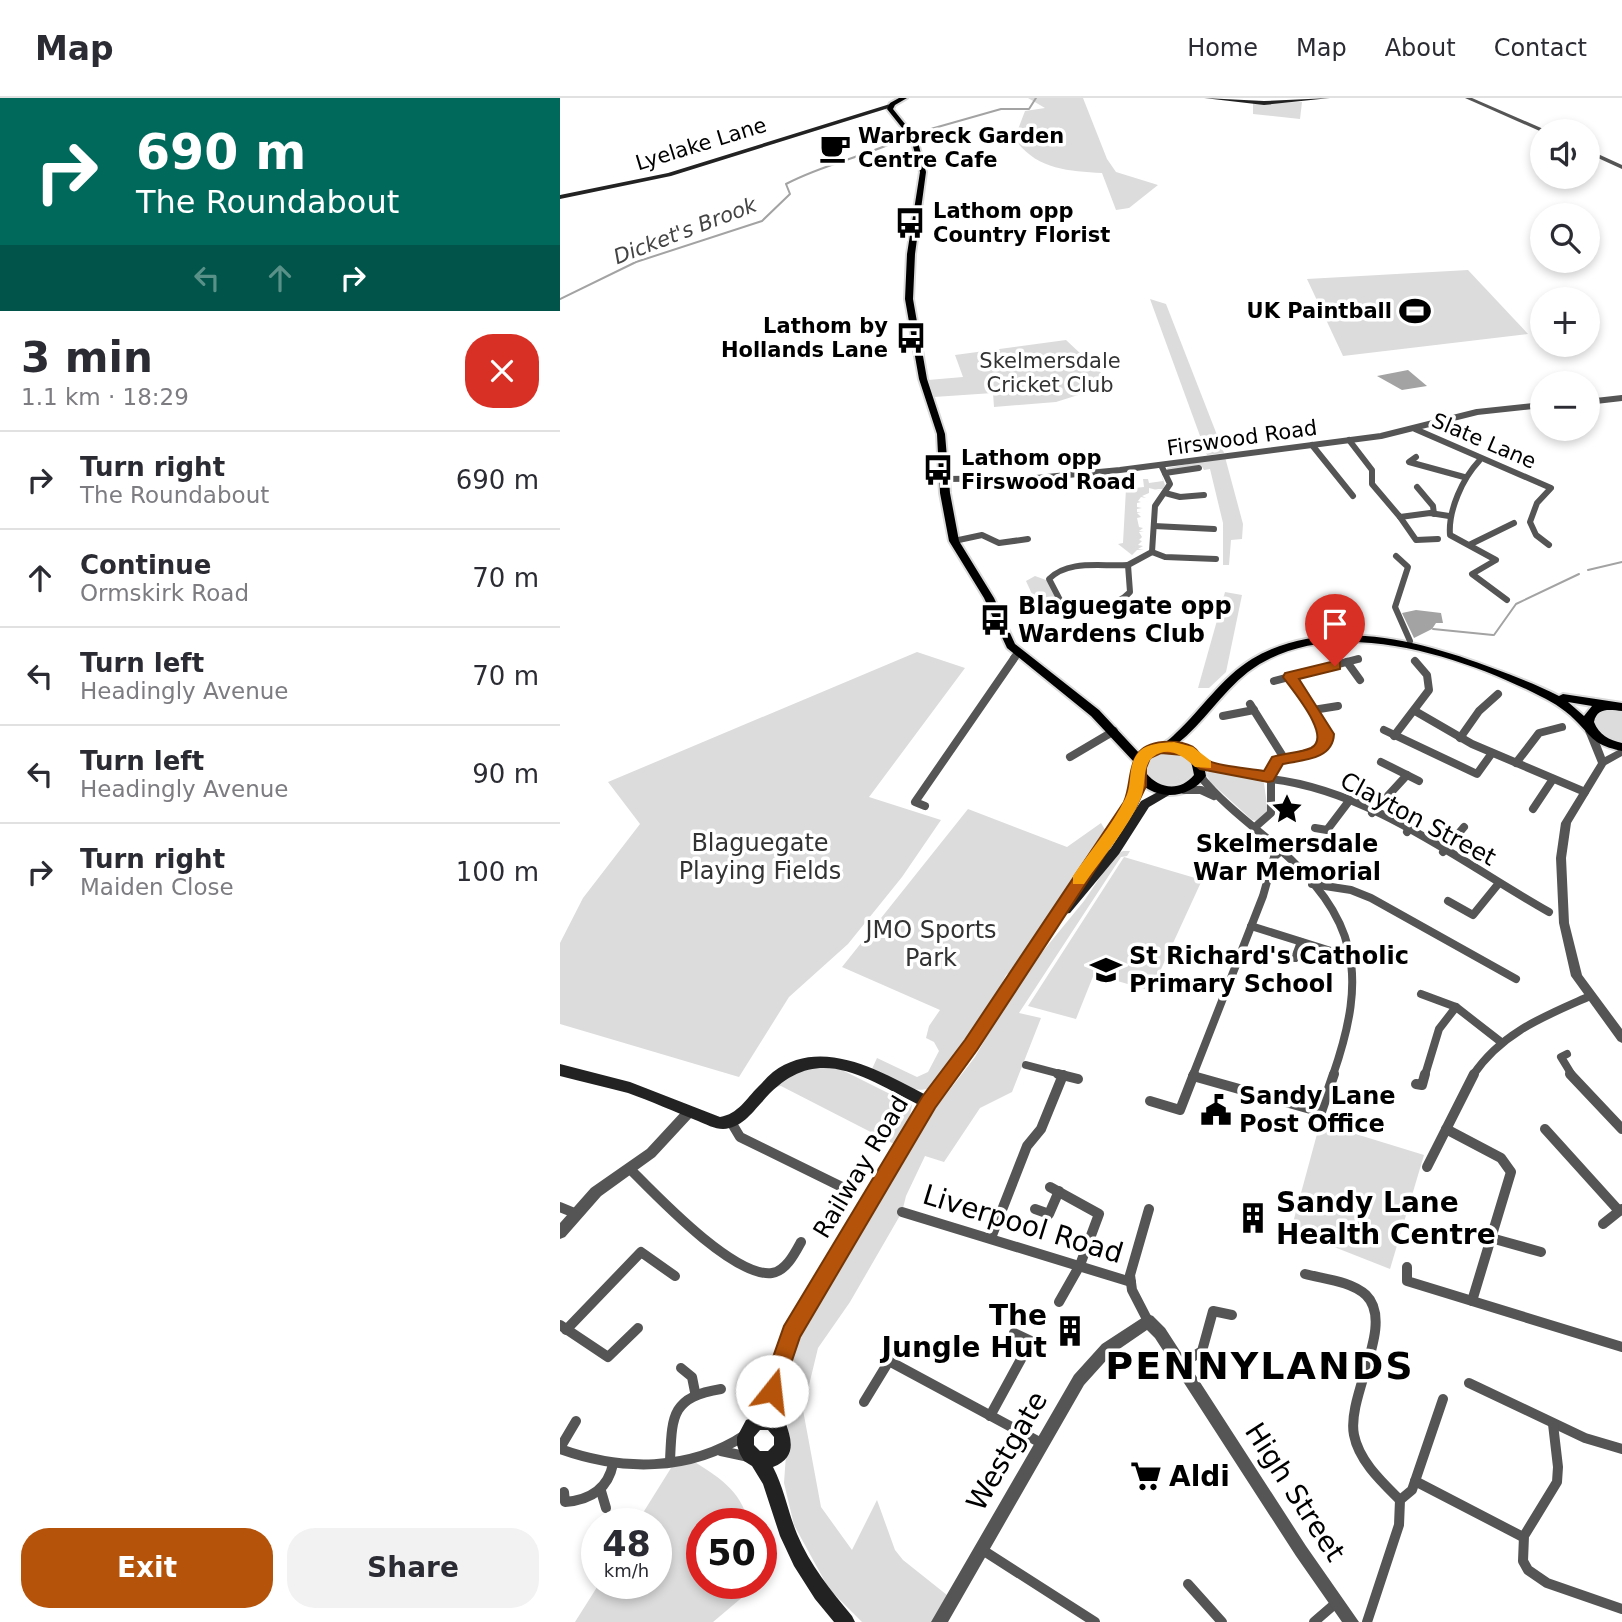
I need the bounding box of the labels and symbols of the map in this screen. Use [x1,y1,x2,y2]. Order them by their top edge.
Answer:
street label: Lyelake Lane [633,113,769,175]
place label: Warbreck Garden Centre Cafe [858,124,1064,172]
cafe icon: Warbreck Garden Centre Cafe [818,131,852,165]
water label: Dicket's Brook [610,192,761,269]
place label: Lathom opp Country Florist [933,199,1110,247]
bus stop icon: Lathom opp Country Florist [893,206,927,240]
sports icon: UK Paintball [1398,294,1432,328]
place label: UK Paintball [1247,299,1392,323]
place label: Lathom by Hollands Lane [721,314,888,362]
bus stop icon: Lathom by Hollands Lane [894,321,928,355]
park label: Skelmersdale Cricket Club [979,349,1121,397]
street label: Slate Lane [1428,408,1540,474]
street label: Firswood Road [1165,416,1319,460]
place label: Lathom opp Firswood Road [961,446,1136,494]
bus stop icon: Lathom opp Firswood Road [921,453,955,487]
place label: Blaguegate opp Wardens Club [1018,592,1232,648]
pin [1305,594,1365,666]
bus stop icon: Blaguegate opp Wardens Club [978,603,1012,637]
street label: Clayton Street [1335,766,1501,872]
place icon: Skelmersdale War Memorial [1270,792,1304,826]
park label: Blaguegate Playing Fields [679,829,841,885]
place label: Skelmersdale War Memorial [1193,830,1381,886]
park label: JMO Sports Park [863,916,997,972]
place label: St Richard's Catholic Primary School [1129,942,1409,998]
school or university icon: St Richard's Catholic Primary School [1089,953,1123,987]
place label: Sandy Lane Post Office [1239,1082,1396,1138]
street label: Railway Road [808,1091,914,1243]
public building icon: Sandy Lane Post Office [1199,1093,1233,1127]
street label: Liverpool Road [919,1178,1127,1270]
place label: Sandy Lane Health Centre [1276,1186,1496,1251]
building icon: Sandy Lane Health Centre [1236,1201,1270,1235]
place label: The Jungle Hut [880,1299,1047,1364]
building icon: The Jungle Hut [1053,1314,1087,1348]
district label: PENNYLANDS [1105,1344,1415,1388]
position arrow [735,1354,809,1428]
street label: Westgate [960,1386,1054,1516]
street label: High Street [1238,1417,1352,1567]
supermarket icon: Aldi [1129,1459,1163,1493]
place label: Aldi [1169,1460,1230,1493]
speed limit sign: 50 [686,1508,777,1599]

